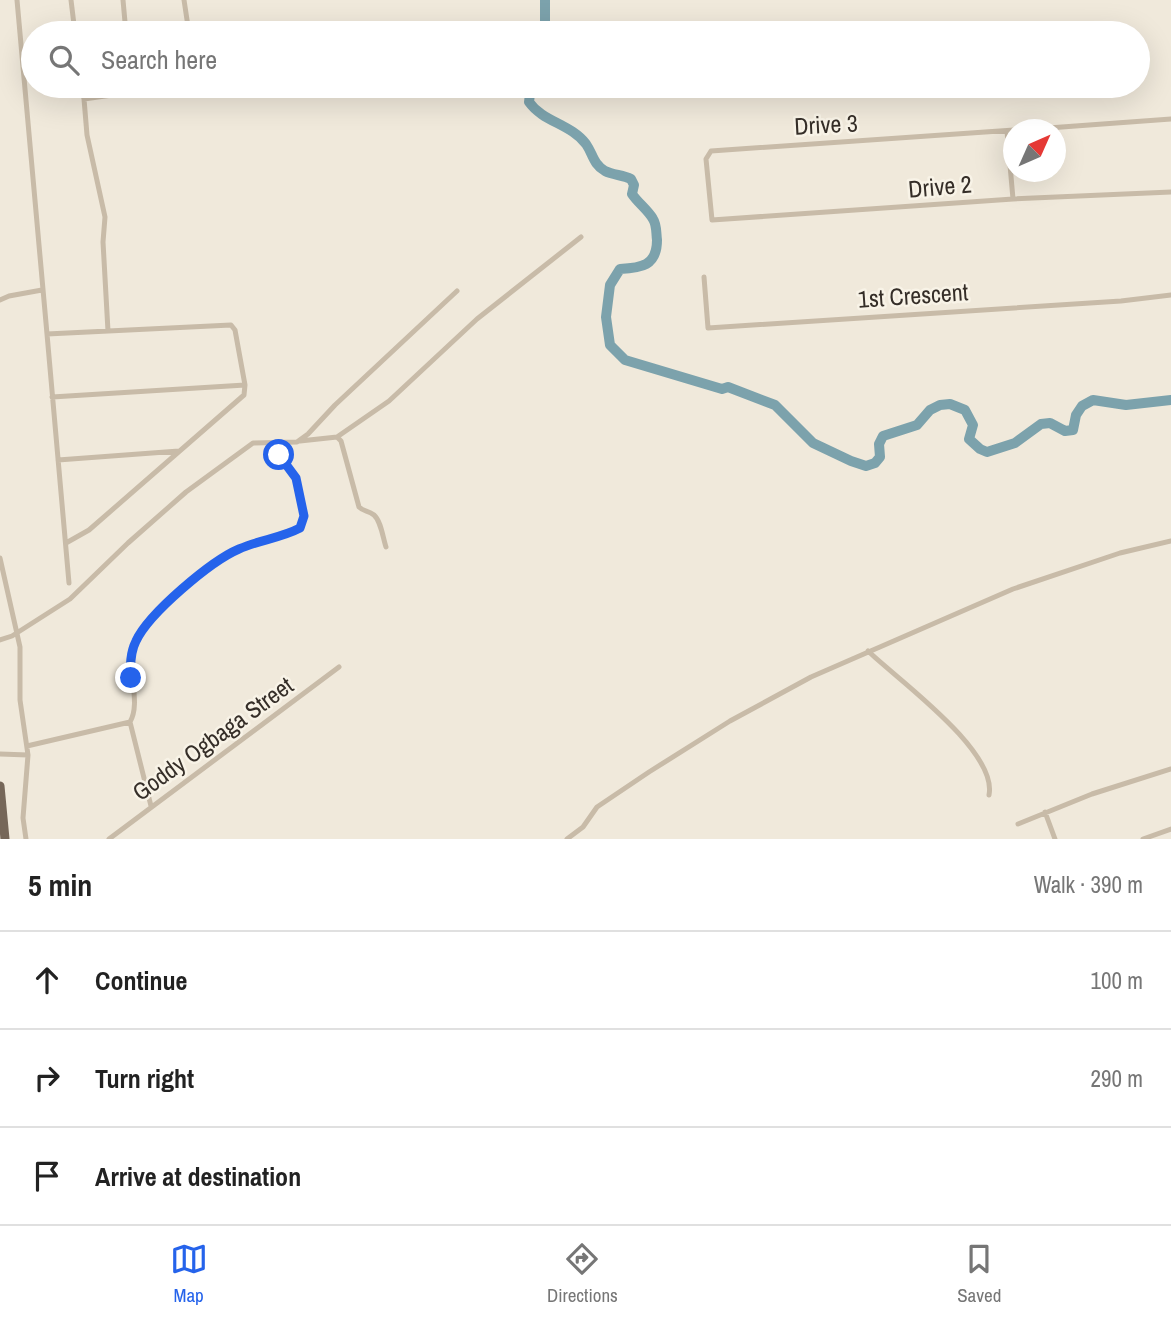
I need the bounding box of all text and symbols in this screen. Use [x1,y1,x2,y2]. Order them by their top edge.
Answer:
search box [21,21,1150,98]
icon: search [45,41,83,79]
text: Search here [101,42,217,77]
street label: Drive 3 [793,106,858,142]
north arrow [1003,119,1066,182]
street label: Drive 2 [907,167,973,205]
street label: 1st Crescent [857,275,970,315]
route start [263,439,294,470]
route end [115,662,146,693]
street label: Goddy Ogbaga Street [126,669,300,807]
text: 5 min [28,865,92,905]
text: Walk · 390 m [1034,869,1143,900]
icon: ahead [28,961,66,999]
text: Continue [95,963,187,998]
text: 100 m [1091,965,1143,996]
icon: right [28,1059,66,1097]
text: Turn right [95,1061,194,1096]
text: 290 m [1091,1063,1143,1094]
icon: arrive [28,1157,66,1195]
text: Arrive at destination [95,1159,301,1194]
tab: Map [170,1240,208,1308]
tab: Directions [547,1240,618,1308]
tab: Saved [957,1240,1001,1308]

